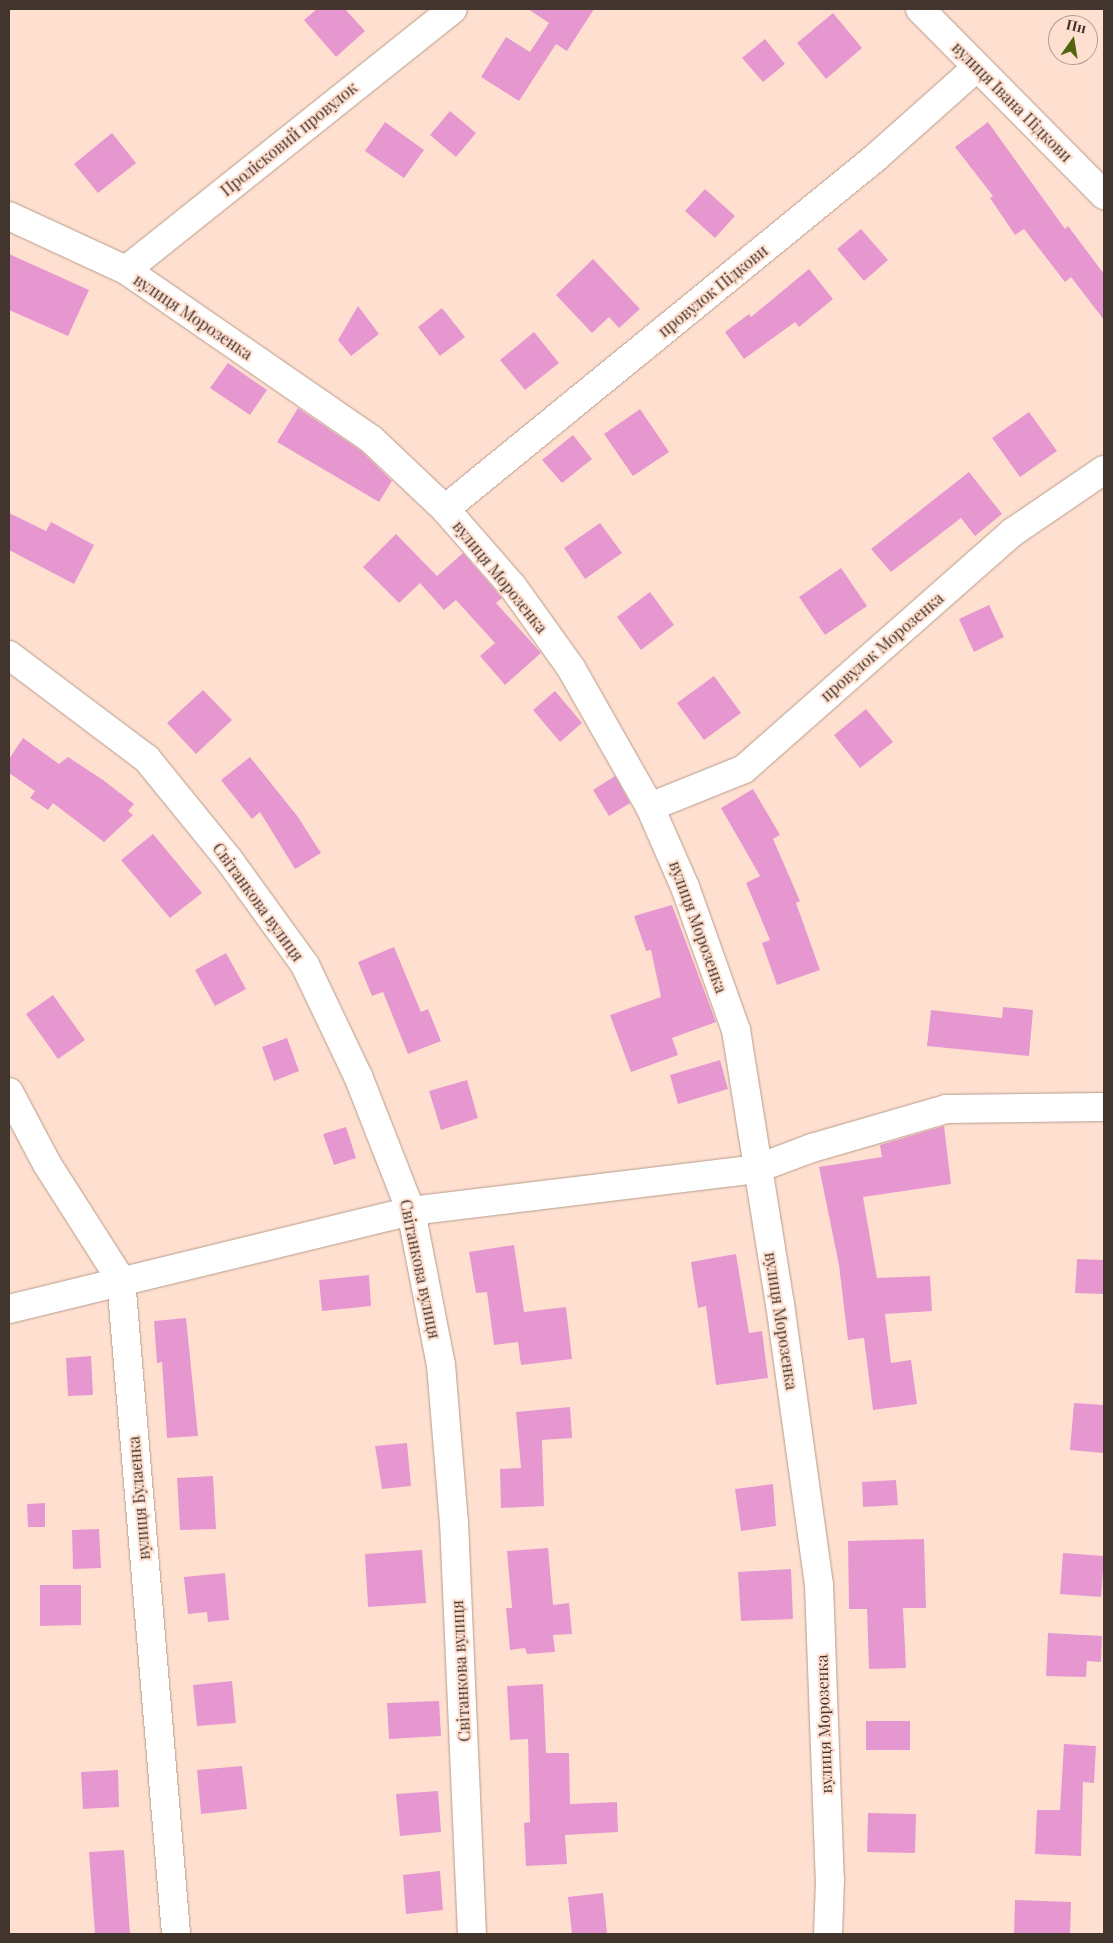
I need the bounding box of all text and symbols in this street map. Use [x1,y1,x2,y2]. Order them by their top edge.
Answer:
text: Пн [1064,14,1088,37]
north arrow [1048,15,1098,65]
street label: вулиця Івана Підкови [948,38,1076,166]
street label: Пролісковий провулок [217,78,361,200]
street label: провулок Підкови [654,241,772,341]
street label: вулиця Морозенка [130,270,256,364]
street label: вулиця Морозенка [449,517,551,637]
street label: провулок Морозенка [817,588,947,706]
street label: Світанкова вулиця [209,839,307,965]
street label: вулиця Морозенка [665,858,731,996]
street label: Світанкова вулиця [396,1198,444,1340]
street label: вулиця Морозенка [761,1251,801,1391]
street label: вулиця Булаєнка [124,1435,154,1561]
street label: Світанкова вулиця [448,1600,474,1742]
street label: вулиця Морозенка [812,1654,836,1794]

